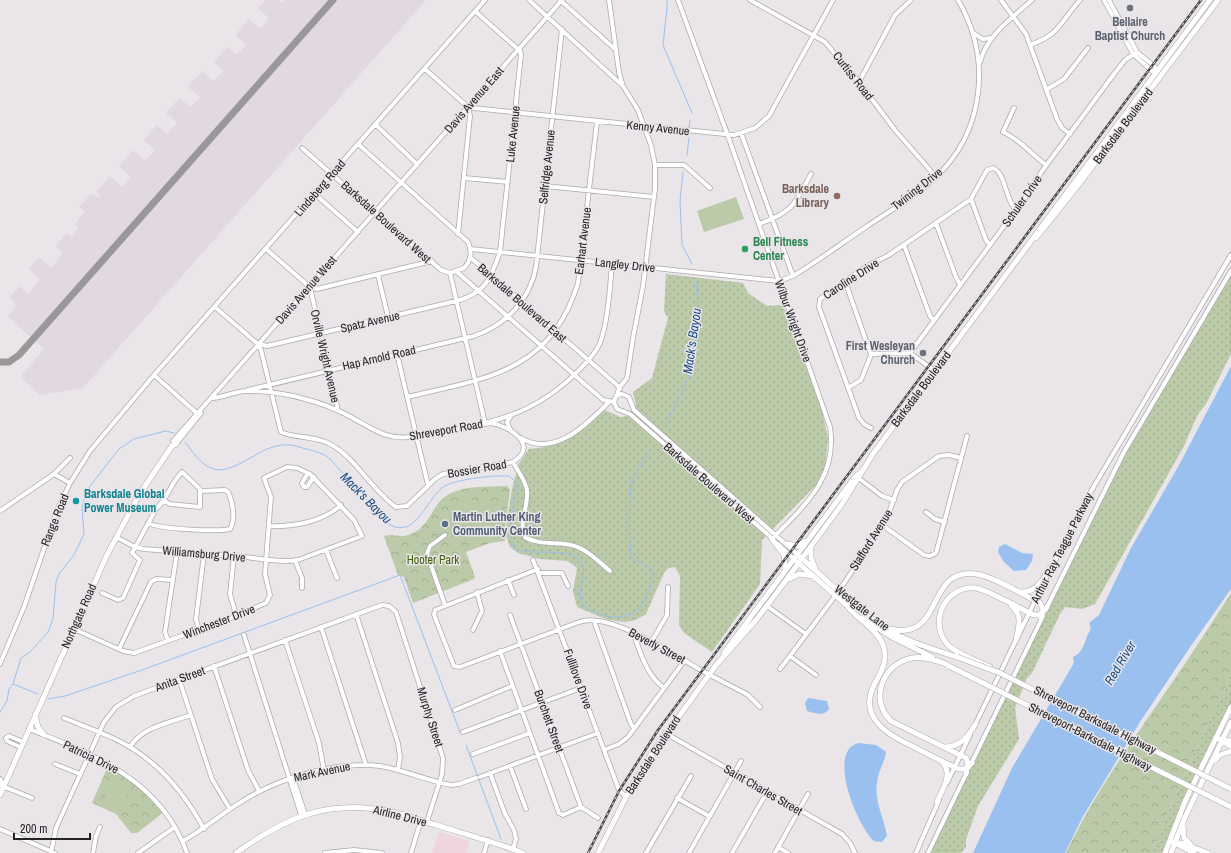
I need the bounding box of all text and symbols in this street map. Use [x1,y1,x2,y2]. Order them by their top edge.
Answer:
marker: Bellaire Baptist Church [1125,3,1135,13]
place label: Bellaire Baptist Church [1095,14,1165,44]
street label: Curtiss Road [829,48,877,104]
street label: Davis Avenue East [441,63,507,137]
street label: Barksdale Boulevard [1089,85,1157,167]
street label: Luke Avenue [502,105,524,163]
street label: Kenny Avenue [626,117,690,139]
street label: Selfridge Avenue [535,129,559,205]
street label: Lindeberg Road [291,156,349,220]
street label: Twining Drive [888,164,946,214]
street label: Schuler Drive [998,172,1046,230]
street label: Barksdale Boulevard West [338,177,435,267]
place label: Barksdale Library [782,181,830,211]
marker: Barksdale Library [832,191,842,201]
street label: Earhart Avenue [571,206,595,276]
place label: Bell Fitness Center [753,234,809,264]
marker: Bell Fitness Center [740,244,750,254]
street label: Davis Avenue West [272,252,340,328]
street label: Langley Drive [594,254,656,276]
street label: Caroline Drive [820,255,882,303]
street label: Barksdale Boulevard East [474,260,570,346]
street label: Wilbur Wright Drive [771,278,815,364]
street label: Spatz Avenue [339,307,401,337]
water label: Mack's Bayou [679,307,705,375]
street label: Orville Wright Avenue [306,308,344,404]
place label: First Wesleyan Church [846,338,915,368]
street label: Hap Arnold Road [341,342,417,374]
street label: Barksdale Boulevard [887,348,955,430]
marker: First Wesleyan Church [918,348,928,358]
street label: Shreveport Road [408,416,484,444]
street label: Barksdale Boulevard West [660,439,758,527]
street label: Bossier Road [446,456,508,482]
water label: Mack's Bayou [337,469,395,527]
place label: Barksdale Global Power Museum [84,486,165,516]
street label: Arthur Ray Teague Parkway [1027,490,1097,607]
street label: Range Road [37,491,73,549]
marker: Barksdale Global Power Museum [71,496,81,506]
street label: Stafford Avenue [846,506,896,574]
place label: Martin Luther King Community Center [453,509,541,539]
marker: Martin Luther King Community Center [440,519,450,529]
street label: Williamsburg Drive [162,542,246,566]
park label: Hooter Park [407,552,459,568]
street label: Northgate Road [58,581,100,651]
street label: Westgate Lane [831,581,893,635]
street label: Winchester Drive [181,601,257,643]
street label: Beverly Street [626,624,688,668]
water label: Red River [1100,638,1140,688]
street label: Fullilove Drive [560,647,596,711]
street label: Anita Street [152,663,207,696]
street label: Shreveport Barksdale Highway [1031,682,1159,758]
street label: Murphy Street [413,685,447,749]
street label: Burchett Street [530,687,568,755]
street label: Shreveport-Barksdale Highway [1026,699,1154,775]
street label: Barksdale Boulevard [622,713,684,797]
street label: Patricia Drive [60,737,122,777]
street label: Mark Avenue [292,758,352,786]
street label: Saint Charles Street [721,761,806,819]
street label: Airline Drive [371,801,428,830]
scale bar [14,815,90,841]
text: 200 m [20,821,47,837]

